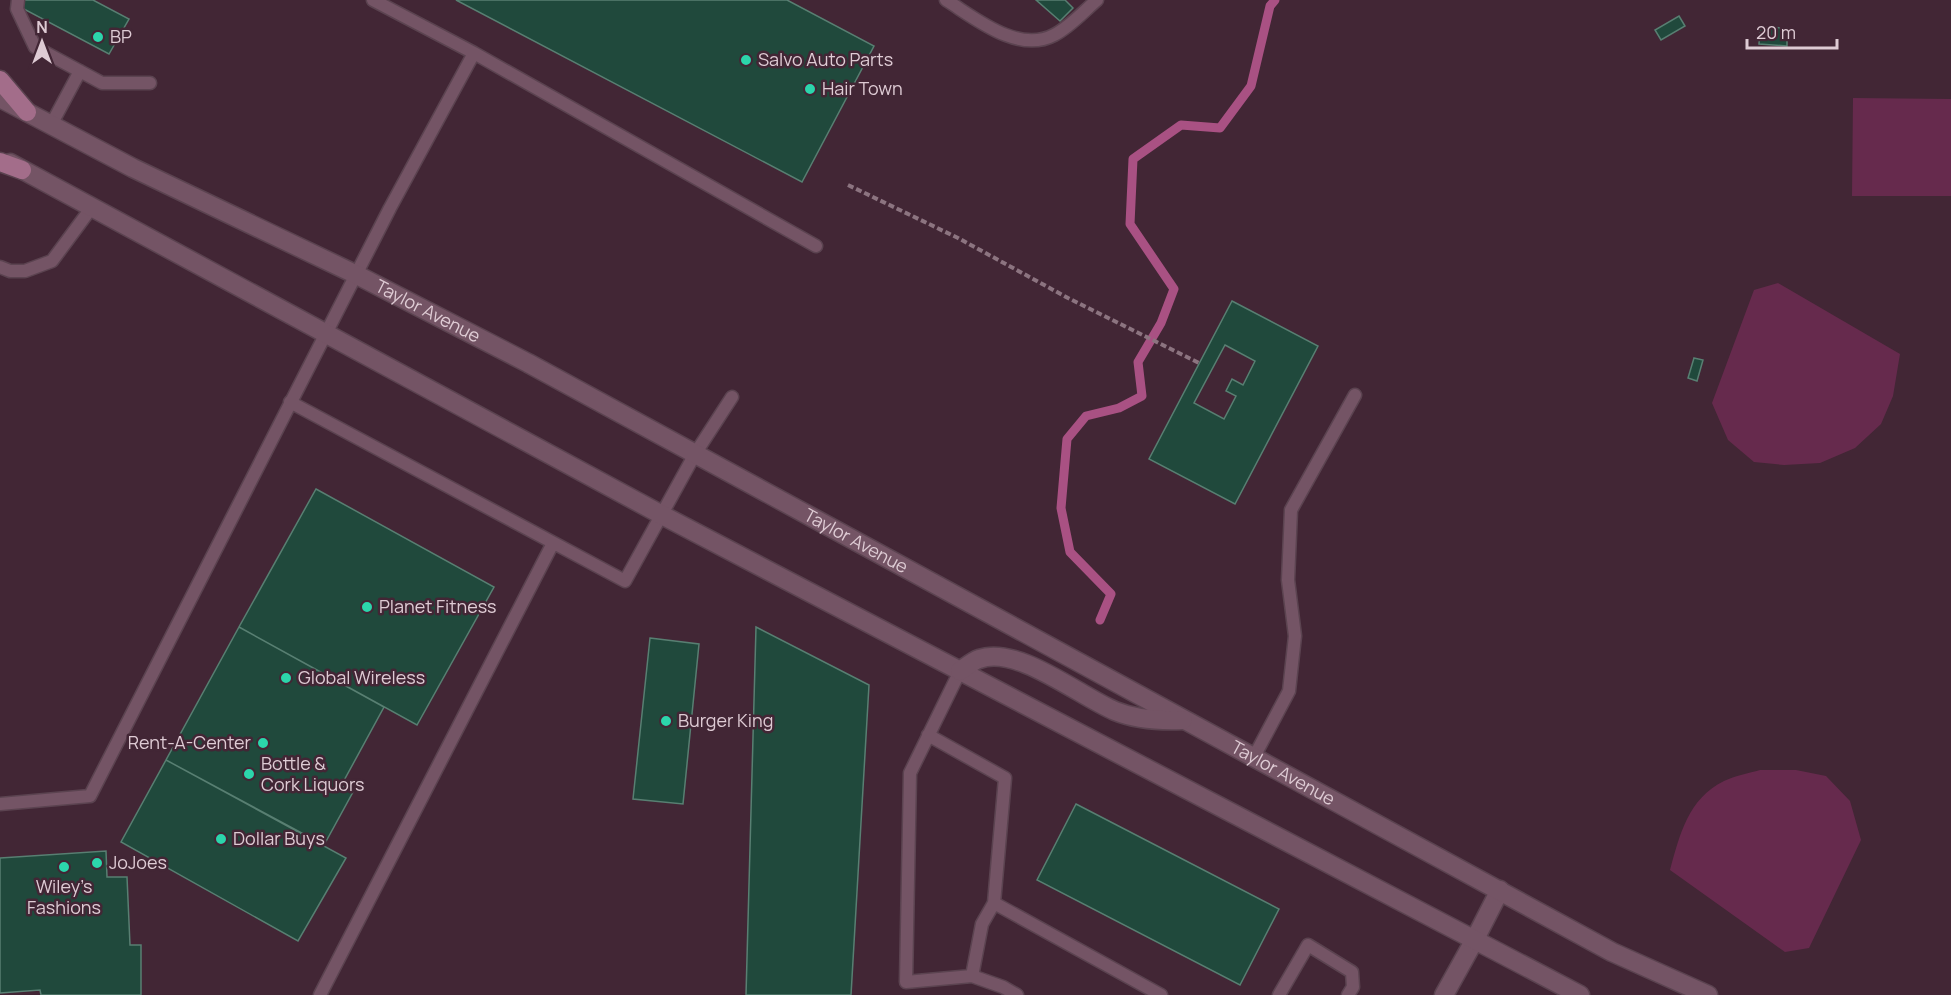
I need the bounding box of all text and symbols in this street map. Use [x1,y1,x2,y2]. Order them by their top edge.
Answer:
north arrow [12,12,72,72]
scale bar [1747,12,1837,50]
text: N [36,16,48,38]
text: 20 m [1756,20,1796,44]
place label: BP [110,24,132,48]
marker: BP [91,30,105,44]
place label: Salvo Auto Parts [758,47,893,71]
marker: Salvo Auto Parts [739,53,753,67]
place label: Hair Town [822,76,903,100]
marker: Hair Town [803,82,817,96]
street label: Taylor Avenue [371,273,485,347]
street label: Taylor Avenue [800,502,913,578]
place label: Planet Fitness [379,594,497,618]
marker: Planet Fitness [360,600,374,614]
place label: Global Wireless [298,665,425,689]
marker: Global Wireless [279,671,293,685]
place label: Burger King [678,708,773,732]
marker: Burger King [659,714,673,728]
place label: Rent-A-Center [128,730,251,754]
street label: Taylor Avenue [1227,734,1340,810]
marker: Rent-A-Center [256,736,270,750]
place label: Bottle & Cork Liquors [261,751,365,796]
marker: Bottle & Cork Liquors [242,767,256,781]
place label: Dollar Buys [233,826,325,850]
marker: Dollar Buys [214,832,228,846]
place label: JoJoes [109,850,167,874]
marker: JoJoes [90,856,104,870]
marker: Wiley’s Fashions [57,860,71,874]
place label: Wiley’s Fashions [27,874,101,919]

